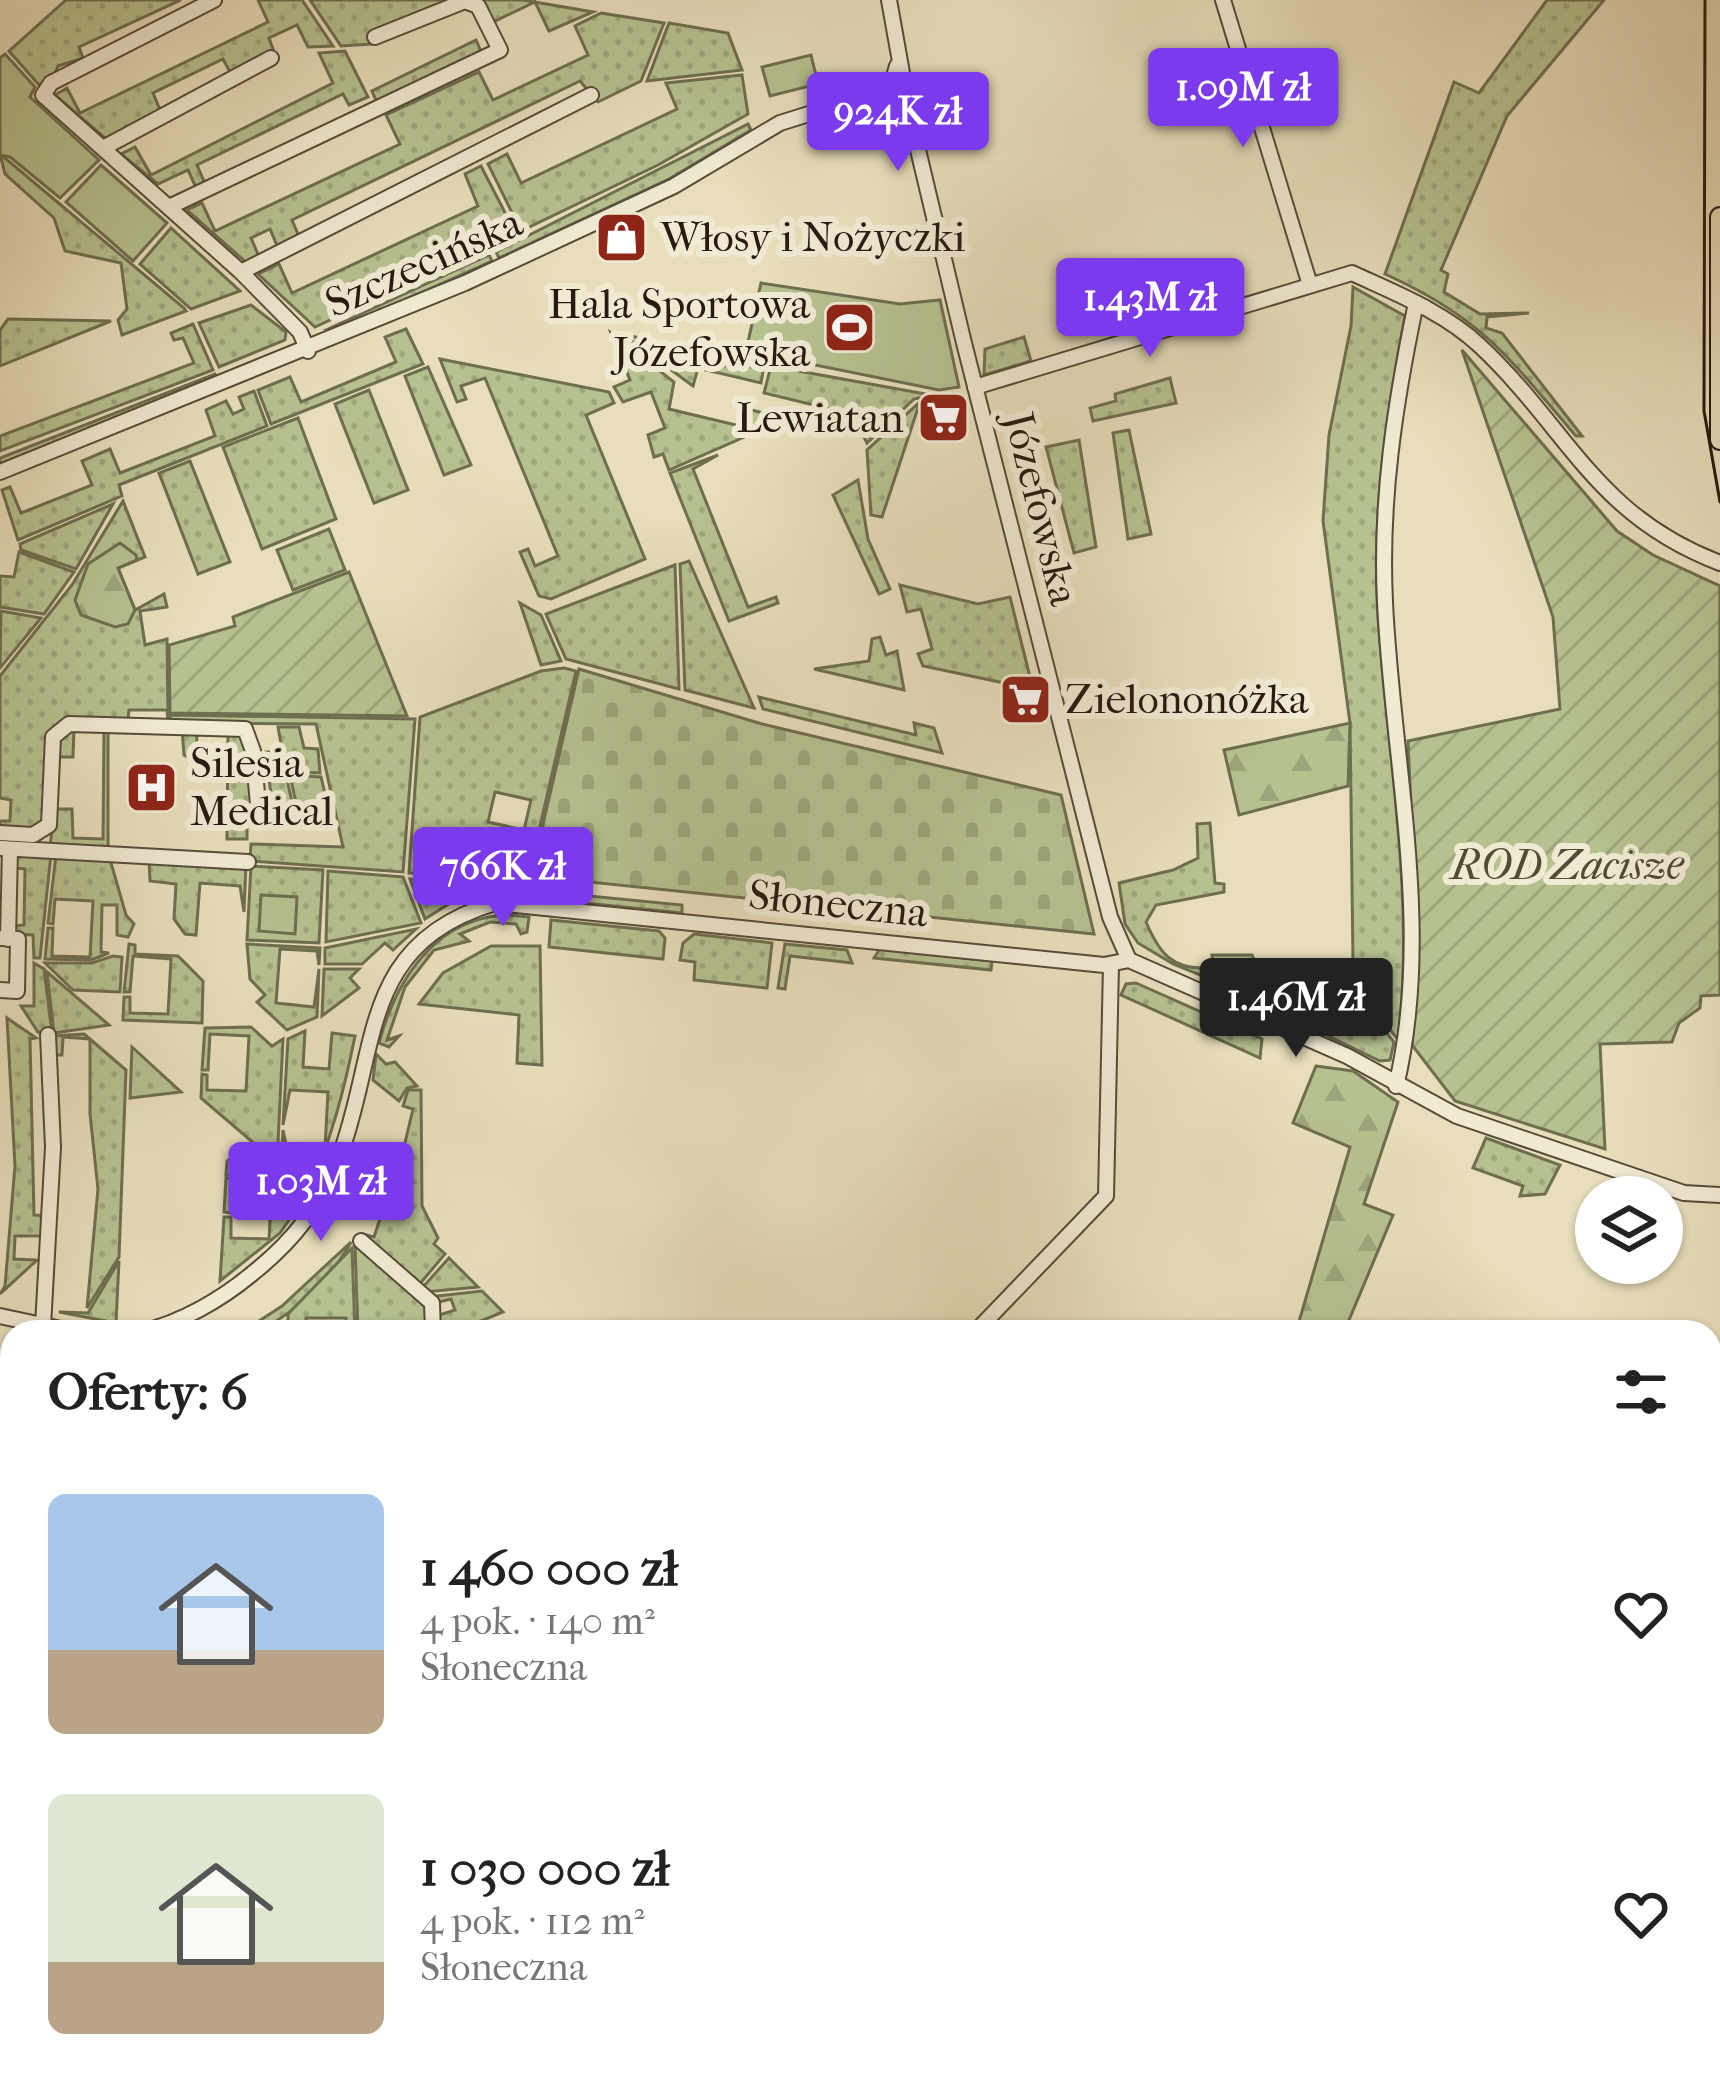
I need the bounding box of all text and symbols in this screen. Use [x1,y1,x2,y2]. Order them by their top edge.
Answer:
pin: 1.09M zł [1119,48,1367,150]
text: 1.09M zł [1175,64,1311,110]
pin: 924K zł [787,72,1009,174]
text: 924K zł [834,88,962,134]
street label: Szczecińska [318,198,530,328]
shop icon: Włosy i Nożyczki [593,209,649,265]
place label: Włosy i Nożyczki [659,213,966,262]
pin: 1.43M zł [1026,258,1274,360]
text: 1.43M zł [1083,274,1217,320]
place label: Hala Sportowa Józefowska [548,280,811,377]
sports icon: Hala Sportowa Józefowska [821,300,877,356]
supermarket icon: Lewiatan [915,390,971,446]
place label: Lewiatan [736,394,904,443]
street label: Józefowska [993,405,1089,611]
supermarket icon: Zielononóżka [998,671,1054,727]
place label: Zielononóżka [1065,675,1309,724]
place label: Silesia Medical [190,739,333,836]
hospital icon: Silesia Medical [123,759,179,815]
pin: 766K zł [392,827,614,929]
park label: ROD Zacisze [1448,841,1684,890]
text: 766K zł [440,843,566,889]
street label: Słoneczna [746,870,931,938]
pin: 1.46M zł [1172,958,1420,1060]
text: 1.46M zł [1227,974,1365,1020]
pin: 1.03M zł [197,1142,445,1244]
text: 1.03M zł [255,1158,387,1204]
map controls [1575,1176,1683,1284]
button: layers [1575,1176,1683,1284]
icon: filters [1608,1359,1674,1425]
text: Oferty: 6 [48,1362,248,1422]
text: 1 460 000 zł [420,1538,678,1598]
icon: home [144,1542,288,1686]
icon: heart [1608,1581,1674,1647]
text: 4 pok. · 140 m² [420,1598,655,1644]
text: Słoneczna [420,1644,587,1690]
text: 1 030 000 zł [420,1838,669,1898]
icon: home [144,1842,288,1986]
icon: heart [1608,1881,1674,1947]
text: 4 pok. · 112 m² [420,1898,644,1944]
text: Słoneczna [420,1944,587,1990]

